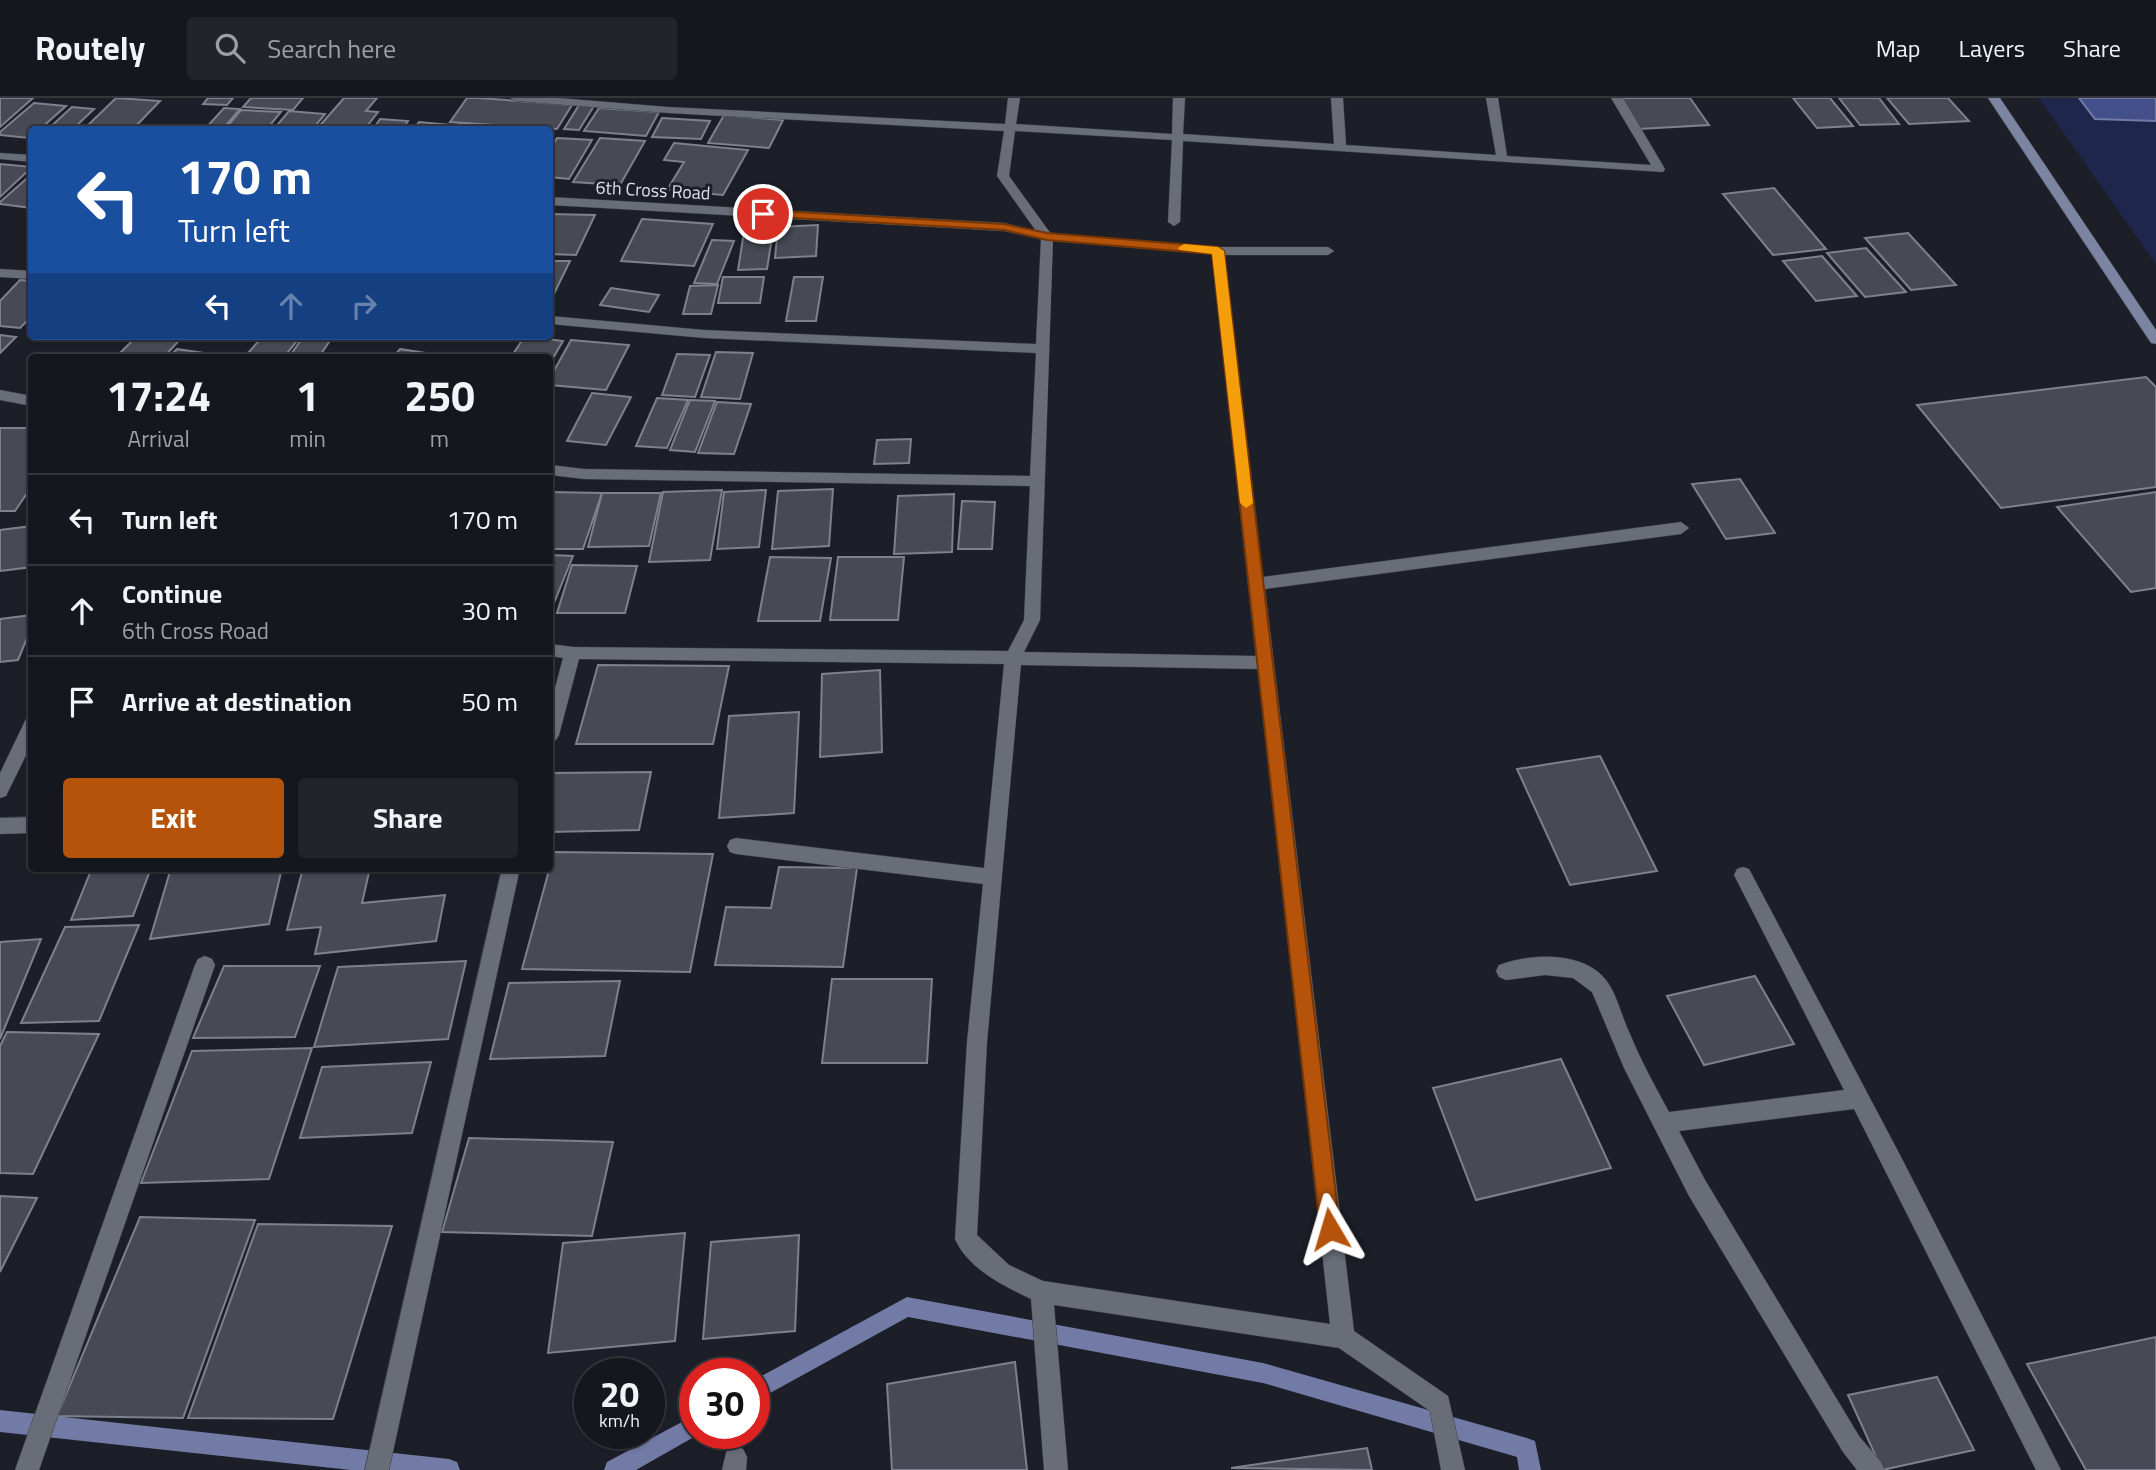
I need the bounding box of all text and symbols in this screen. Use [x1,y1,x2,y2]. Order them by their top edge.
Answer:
search box [187,17,677,80]
text: Routely [35,23,145,73]
icon: search [211,29,249,67]
text: Search here [267,29,396,68]
text: Map [1876,30,1921,66]
text: Layers [1959,30,2025,66]
text: Share [2063,30,2121,66]
text: 170 m [178,138,312,213]
icon: left [63,154,154,245]
street label: 6th Cross Road [595,174,711,206]
pin [733,184,793,244]
icon: arrive [744,195,782,233]
text: Turn left [178,206,290,254]
icon: left [199,287,237,325]
icon: ahead [272,287,310,325]
icon: right [345,287,383,325]
text: 17:24 [106,363,211,427]
text: 1 [296,363,319,427]
text: 250 [404,363,475,427]
text: Arrival [127,421,190,456]
text: min [289,421,326,456]
text: m [430,421,449,456]
text: Turn left [122,500,217,539]
text: 170 m [447,500,518,539]
icon: left [63,501,101,539]
text: Continue [122,574,222,613]
text: 30 m [461,591,518,630]
icon: ahead [63,592,101,630]
text: 6th Cross Road [122,613,269,648]
text: Arrive at destination [122,682,352,721]
text: 50 m [461,682,518,721]
icon: arrive [63,683,101,721]
button: Exit [63,778,284,858]
button: Share [298,778,518,858]
position arrow [1293,1192,1367,1266]
speed limit sign: 30 [679,1358,770,1449]
text: 20 [600,1367,639,1421]
text: km/h [599,1407,640,1434]

